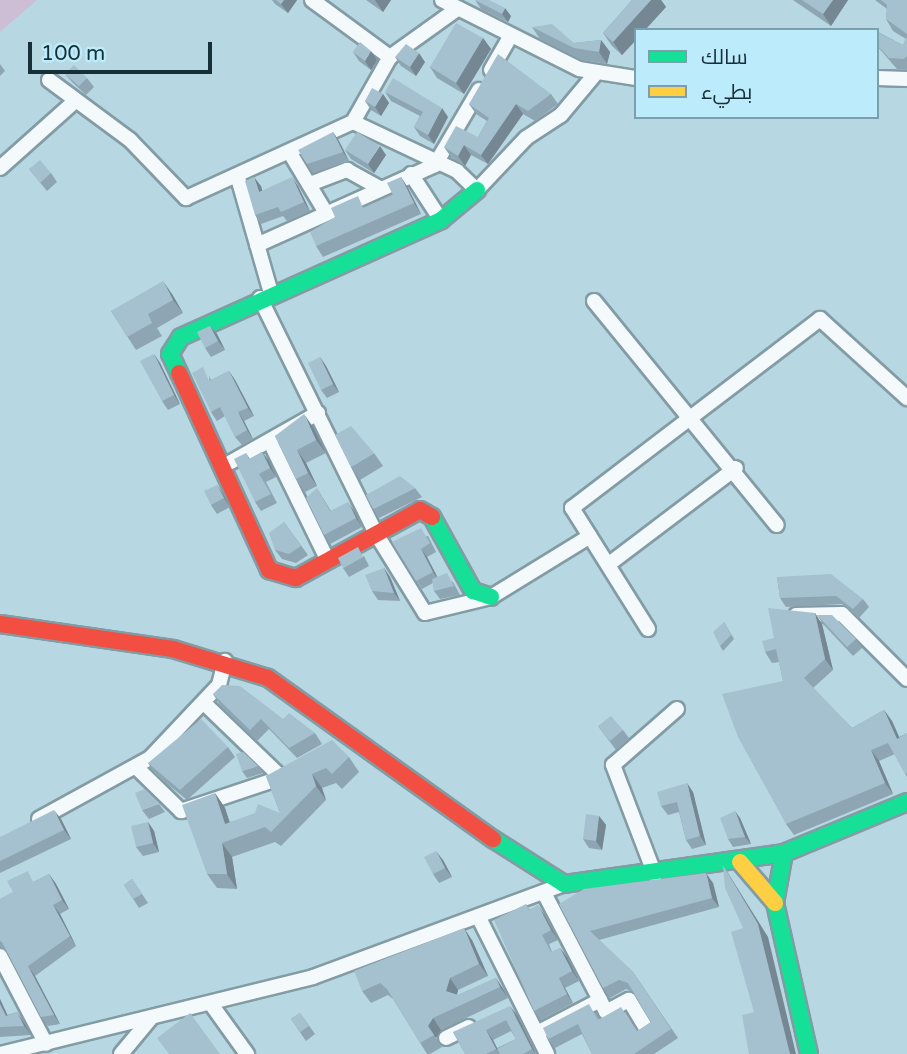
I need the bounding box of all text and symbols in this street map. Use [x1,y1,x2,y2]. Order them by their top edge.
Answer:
scale bar [32,28,215,72]
legend [634,28,879,119]
text: 100 m [41,41,105,66]
text: سالك [701,45,748,70]
text: بطيء [701,80,752,105]

